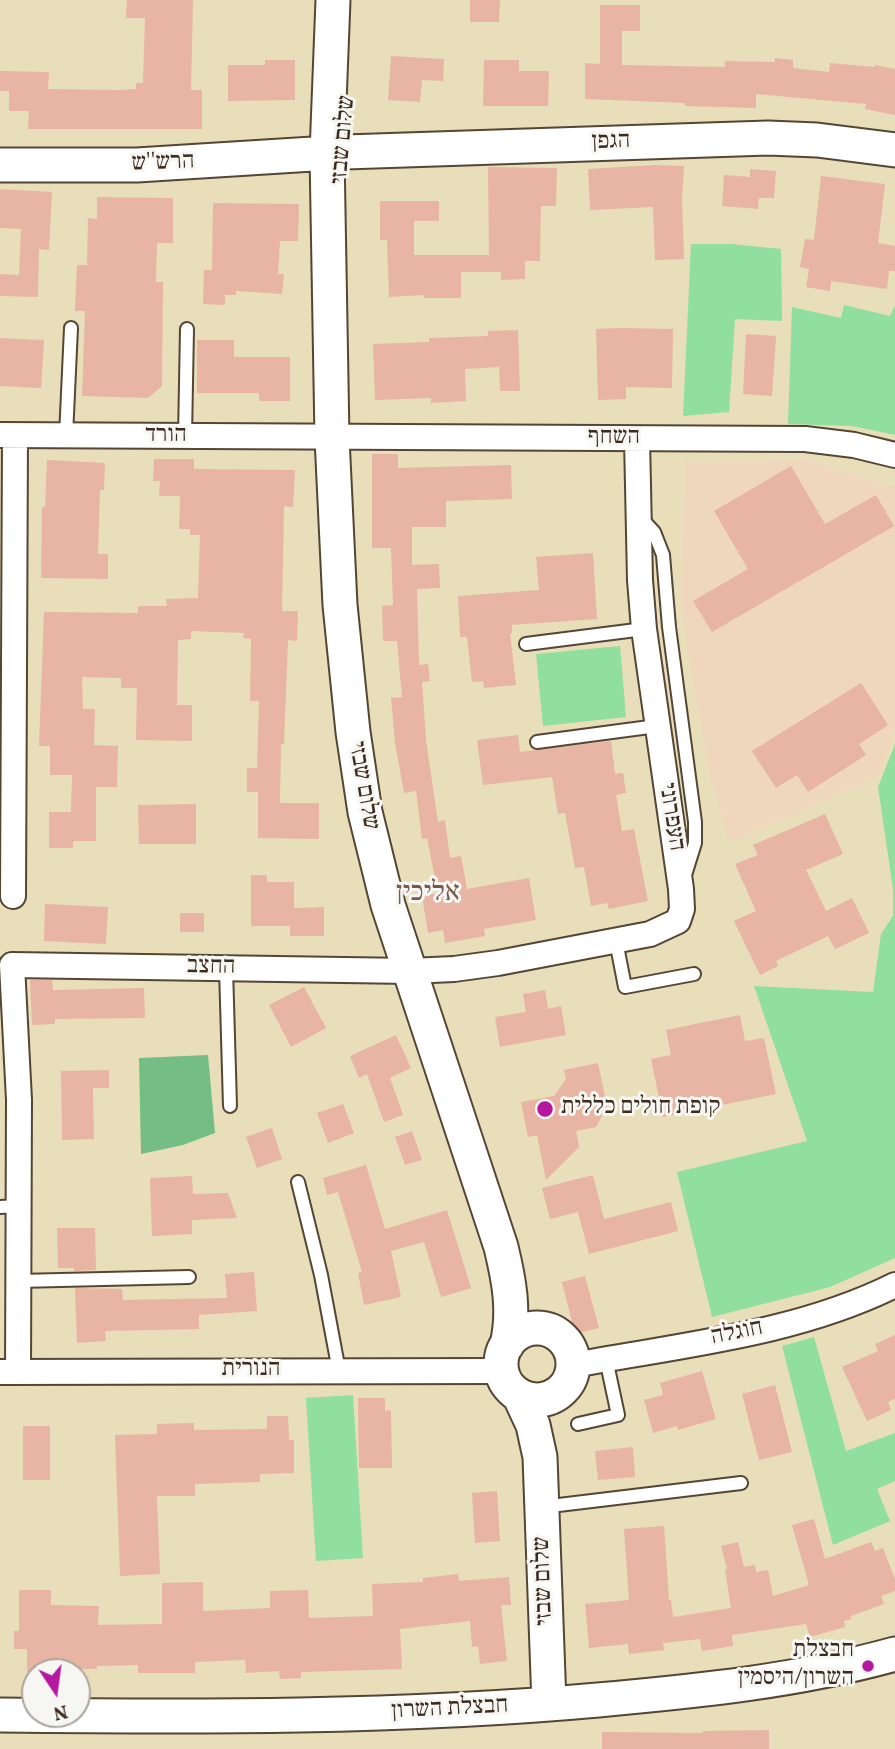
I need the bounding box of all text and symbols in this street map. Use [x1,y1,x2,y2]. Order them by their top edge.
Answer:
street label: שלום שבזי [327,94,363,186]
street label: הגפן [591,128,631,158]
street label: הרש''ש [131,149,195,179]
street label: הורד [145,423,187,451]
street label: השחף [588,425,640,453]
street label: שלום שבזי [340,739,384,833]
street label: העפרוני [650,781,690,853]
district label: אליכין [396,878,460,912]
street label: החצב [186,953,236,983]
place label: קופת חולים כללית [561,1095,720,1123]
marker: קופת חולים כללית [535,1099,555,1119]
street label: חוגלה [709,1315,765,1353]
street label: הנורית [222,1357,280,1385]
street label: שלום שבזי [529,1536,561,1626]
place label: חבצלת השרון/היסמין [738,1638,854,1694]
north arrow [21,1658,91,1728]
marker: חבצלת השרון/היסמין [860,1658,876,1674]
street label: חבצלת השרון [391,1693,509,1727]
text: N [51,1697,70,1726]

